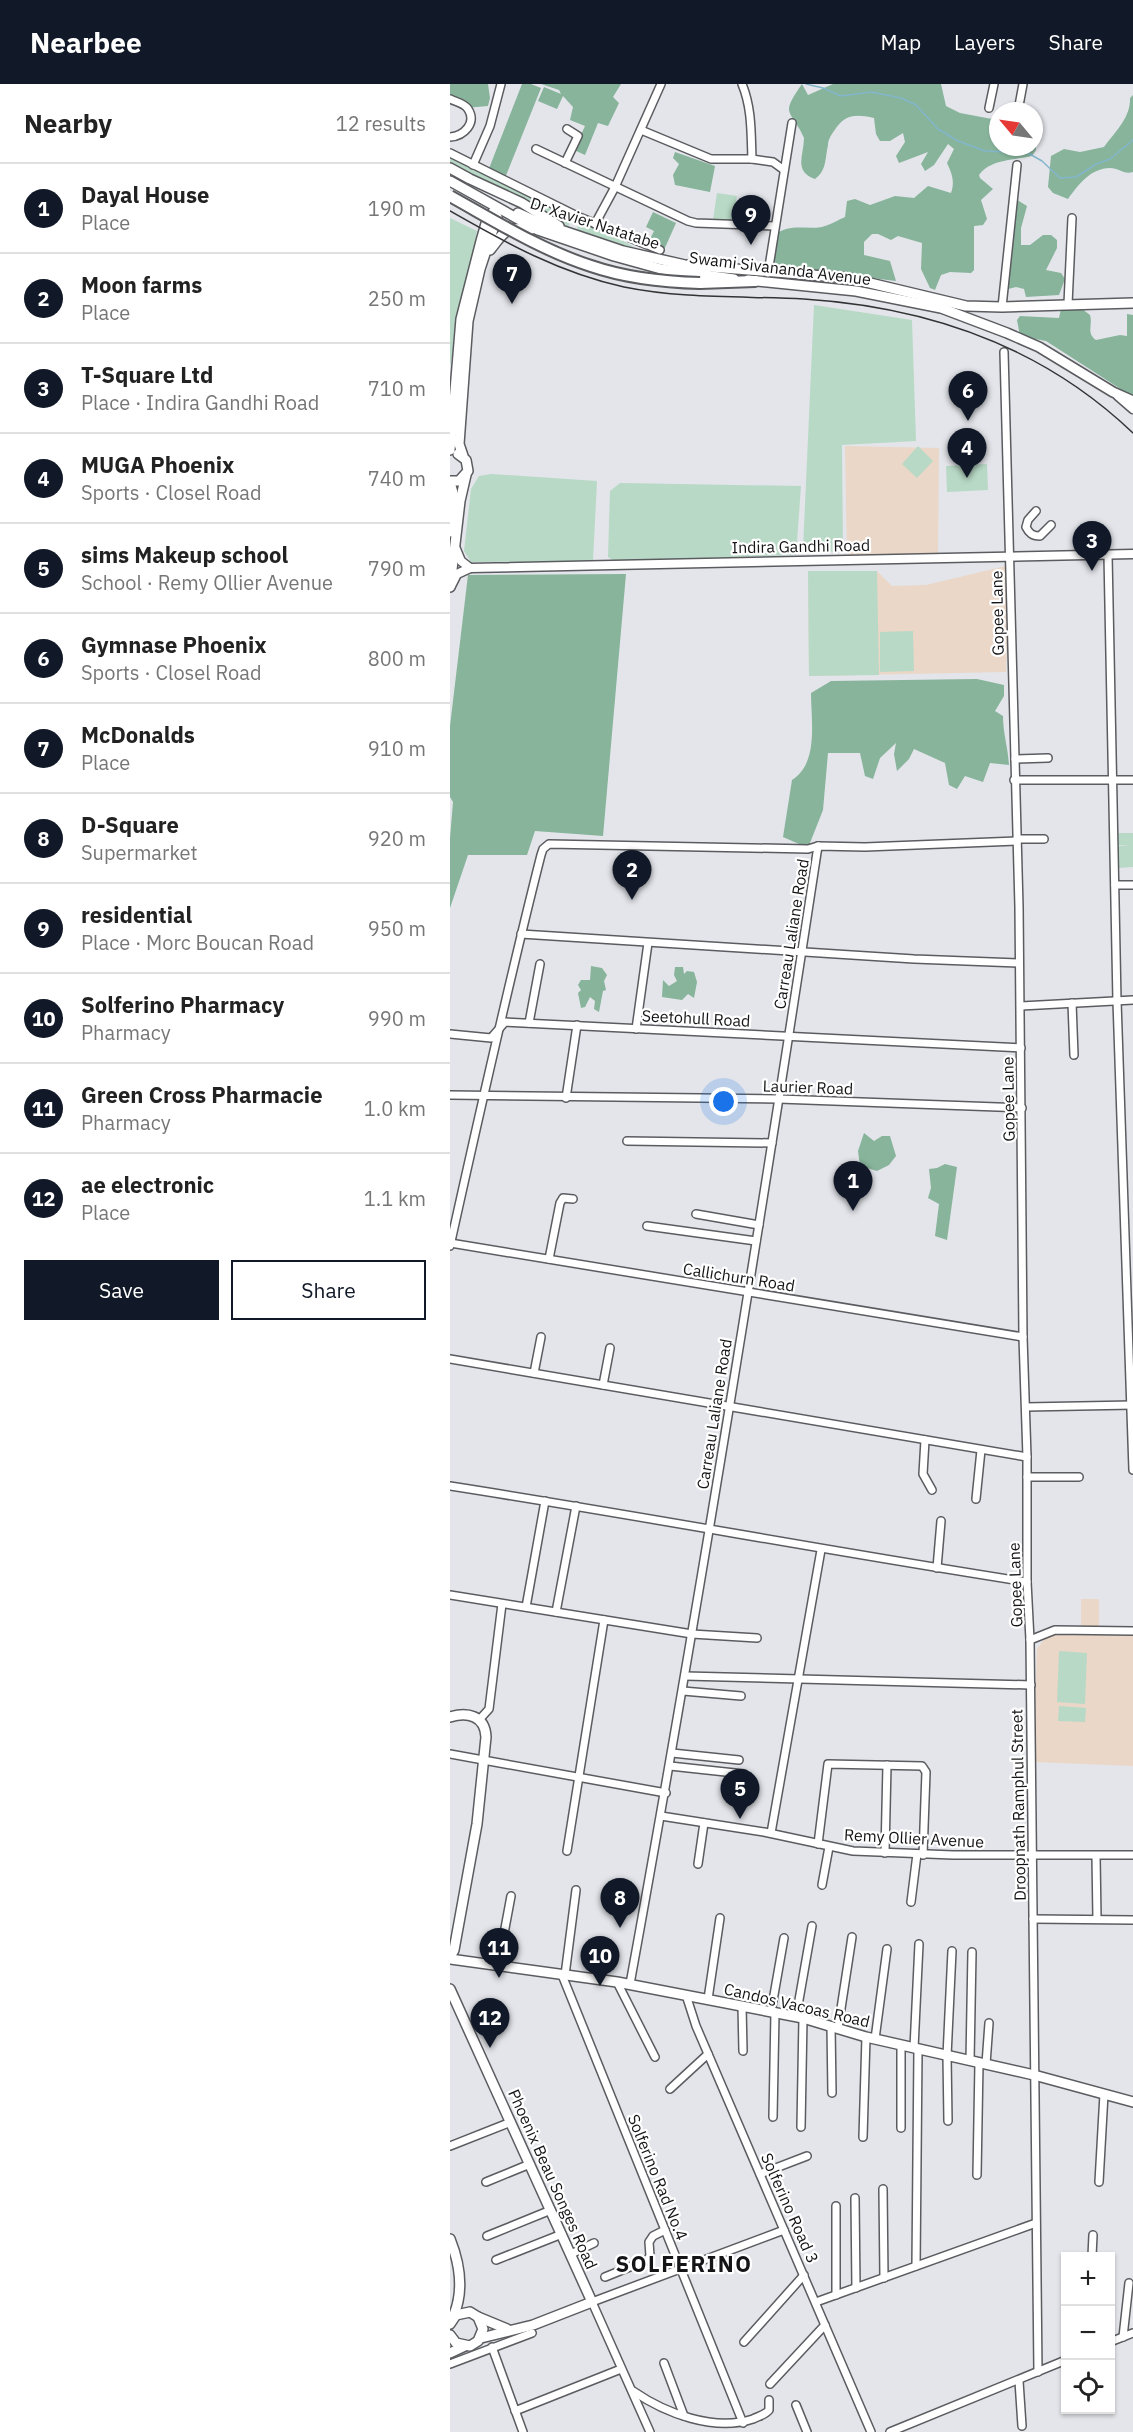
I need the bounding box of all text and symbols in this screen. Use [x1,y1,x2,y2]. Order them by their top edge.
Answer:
text: Nearbee [30,24,142,61]
text: Map [881,28,921,56]
text: Layers [954,28,1016,56]
text: Share [1049,28,1103,56]
north arrow [989,102,1043,156]
text: Nearby [24,106,112,140]
text: 12 results [336,110,426,137]
text: Dayal House [81,180,209,209]
street label: Dr Xavier Natatabe [528,193,662,253]
text: 1 [38,195,50,222]
text: 190 m [368,195,426,222]
pin: 9 [732,196,770,245]
text: Place [81,209,130,236]
street label: Swami Sivananda Avenue [688,247,872,289]
pin: 7 [492,254,532,304]
text: Moon farms [81,270,202,299]
text: 2 [38,285,50,312]
text: 250 m [368,285,426,312]
text: Place [81,299,130,326]
text: T-Square Ltd [81,360,213,389]
pin: 6 [948,372,988,421]
text: 3 [38,375,50,402]
text: 710 m [368,375,426,402]
text: Place · Indira Gandhi Road [81,389,319,416]
pin: 4 [948,428,986,478]
text: MUGA Phoenix [81,450,234,479]
text: 4 [38,465,50,492]
text: 740 m [368,465,426,492]
text: Sports · Closel Road [81,479,261,506]
pin: 3 [1072,522,1112,571]
street label: Indira Gandhi Road [732,535,870,557]
text: sims Makeup school [81,540,288,569]
text: 5 [38,555,50,582]
text: 790 m [368,555,426,582]
text: School · Remy Ollier Avenue [81,569,333,596]
street label: Gopee Lane [986,570,1008,656]
text: Gymnase Phoenix [81,630,267,659]
text: 6 [38,645,50,672]
text: 800 m [368,645,426,672]
text: Sports · Closel Road [81,659,261,686]
text: McDonalds [81,720,195,749]
text: 7 [38,735,50,762]
text: 910 m [368,735,426,762]
text: Place [81,749,130,776]
text: D-Square [81,810,179,839]
text: 8 [38,825,50,852]
text: 920 m [368,825,426,852]
text: Supermarket [81,839,198,866]
pin: 2 [612,850,651,900]
street label: Carreau Laliane Road [769,857,813,1011]
text: residential [81,900,192,929]
text: 9 [38,915,50,942]
text: 950 m [368,915,426,942]
text: Place · Morc Boucan Road [81,929,314,956]
text: Solferino Pharmacy [81,990,284,1019]
text: 10 [32,1005,56,1032]
text: 990 m [368,1005,426,1032]
street label: Seetohull Road [641,1005,751,1031]
text: Pharmacy [81,1019,171,1046]
street label: Gopee Lane [997,1056,1019,1142]
street label: Laurier Road [762,1075,854,1099]
text: Green Cross Pharmacie [81,1080,323,1109]
your location [709,1087,738,1116]
text: 11 [32,1095,56,1122]
text: 1.0 km [364,1095,426,1122]
text: Pharmacy [81,1109,171,1136]
pin: 1 [834,1162,872,1211]
text: ae electronic [81,1170,214,1199]
text: 12 [32,1185,56,1212]
text: 1.1 km [364,1185,426,1212]
text: Place [81,1199,130,1226]
street label: Callichurn Road [682,1258,796,1296]
button: Save [24,1260,219,1320]
button: Share [231,1260,426,1320]
street label: Carreau Laliane Road [692,1337,736,1491]
street label: Gopee Lane [1004,1542,1026,1628]
street label: Droopnath Ramphul Street [1006,1709,1030,1901]
pin: 5 [720,1770,760,1819]
street label: Remy Ollier Avenue [843,1824,985,1852]
pin: 8 [600,1878,640,1928]
pin: 11 [479,1928,518,1978]
pin: 10 [580,1936,620,1986]
street label: Candos Vacoas Road [722,1978,872,2032]
pin: 12 [470,1998,510,2048]
street label: Phoenix Beau Songes Road [504,2086,602,2272]
street label: Solferino Rad No.4 [624,2111,692,2243]
street label: Solferino Road 3 [757,2150,823,2266]
district label: SOLFERINO [616,2249,752,2278]
map controls [1061,2252,1115,2414]
button: + [1061,2252,1115,2306]
button: − [1061,2306,1115,2360]
button: locate [1061,2360,1115,2414]

